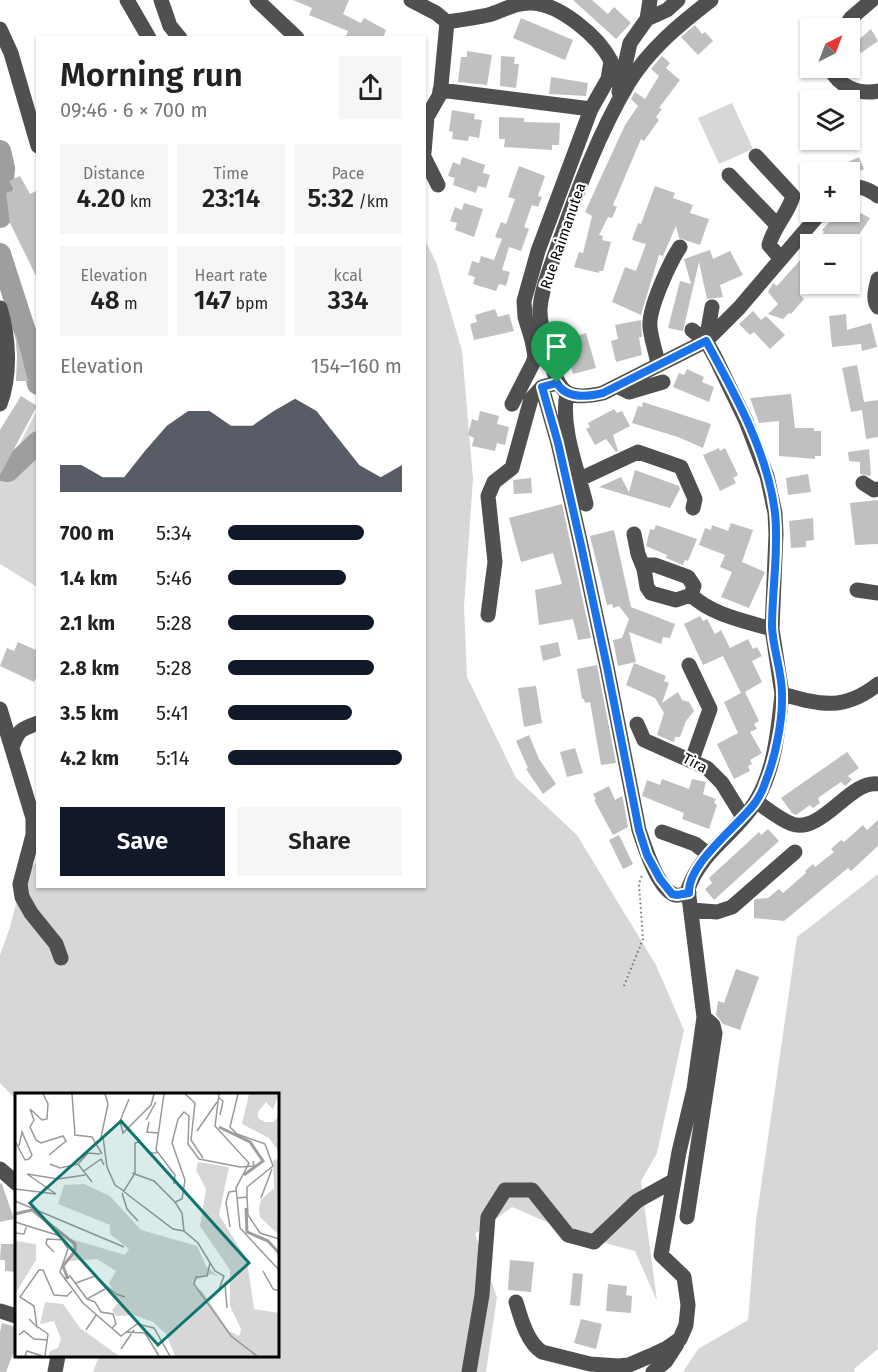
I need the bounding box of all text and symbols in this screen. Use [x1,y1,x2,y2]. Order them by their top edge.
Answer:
north arrow [800,18,860,78]
map controls [800,18,860,294]
text: Morning run [60,55,243,95]
button: share [339,56,402,119]
button: layers [800,90,860,150]
text: 09:46 · 6 × 700 m [60,98,208,122]
button: + [800,162,860,222]
text: Distance [83,164,145,183]
text: Time [213,164,249,183]
text: Pace [331,164,365,183]
street label: Rue Raimanutea [536,181,590,291]
text: 4.20 [76,183,125,214]
text: 23:14 [202,183,260,214]
text: 5:32 [307,183,354,214]
text: km [125,192,152,211]
text: /km [354,192,389,211]
button: − [800,234,860,294]
text: Elevation [80,266,148,285]
text: Heart rate [195,266,267,285]
text: kcal [334,266,362,285]
text: 48 [90,285,120,316]
text: 147 [194,285,231,316]
text: 334 [327,285,369,316]
text: m [120,294,138,313]
text: bpm [231,294,268,313]
pin [531,321,582,383]
icon: arrive [540,330,573,363]
text: Elevation [60,354,144,378]
text: 154–160 m [311,354,402,378]
text: 700 m [60,521,114,545]
text: 5:34 [156,521,192,545]
text: 1.4 km [60,566,118,590]
text: 5:46 [156,566,192,590]
text: 2.1 km [60,611,115,635]
text: 5:28 [156,611,192,635]
text: 2.8 km [60,656,119,680]
text: 5:28 [156,656,192,680]
text: 3.5 km [60,701,119,725]
text: 5:41 [156,701,189,725]
text: 4.2 km [60,746,119,770]
text: 5:14 [156,746,189,770]
street label: Tira [680,749,710,777]
button: Save [60,807,225,876]
button: Share [237,807,402,876]
inset map [15,1093,279,1357]

